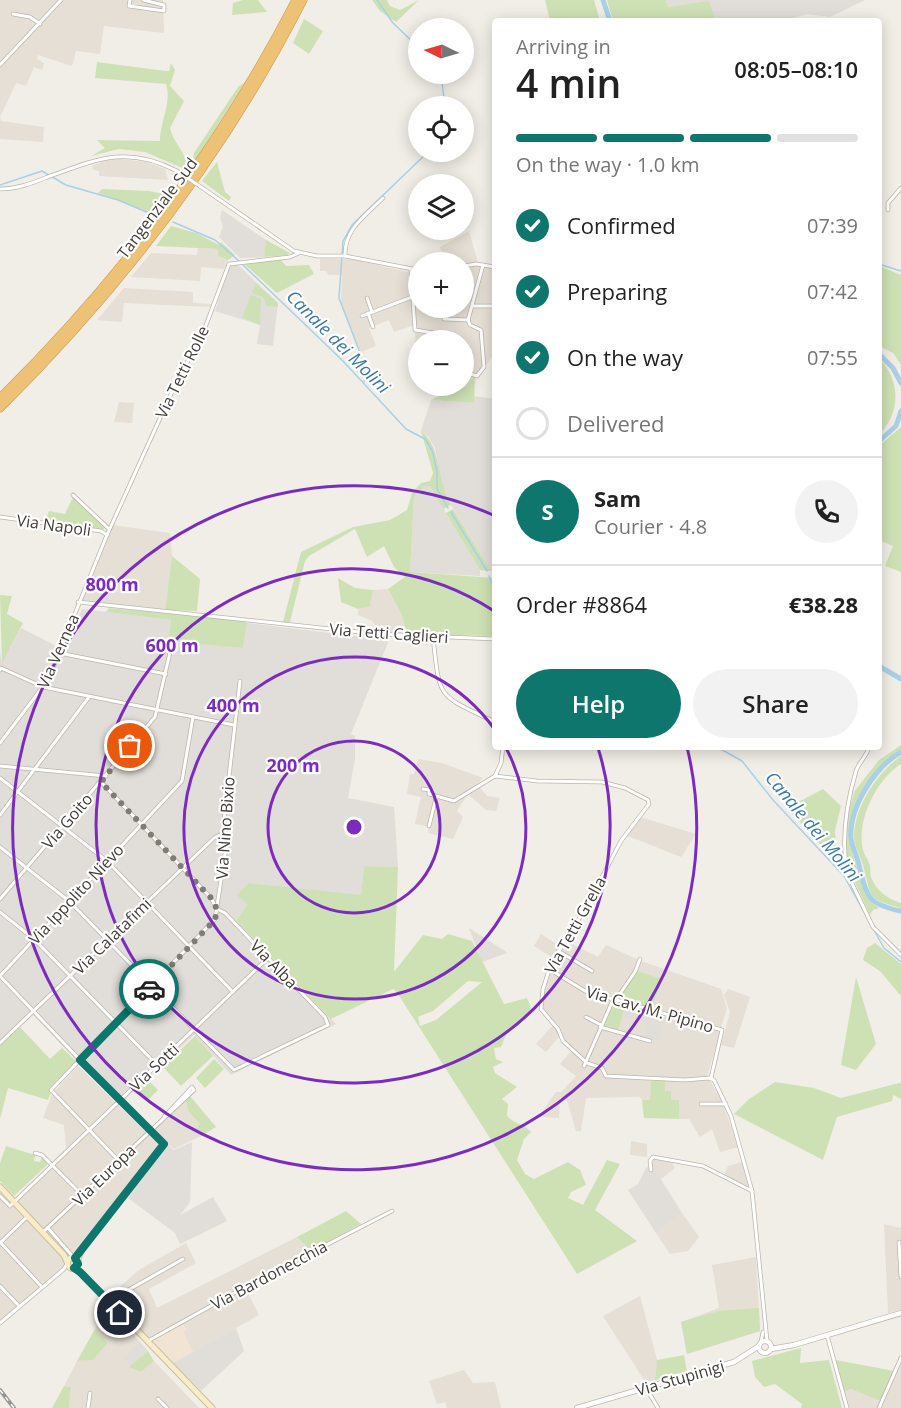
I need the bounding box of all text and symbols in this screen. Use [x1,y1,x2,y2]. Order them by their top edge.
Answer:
north arrow [408,18,474,84]
map controls [408,18,474,396]
text: Arriving in [516,33,611,60]
text: 08:05–08:10 [734,54,858,84]
text: 4 min [516,56,621,109]
button: locate [408,96,474,162]
text: On the way · 1.0 km [516,151,699,178]
street label: Tangenziale Sud [112,153,202,263]
button: layers [408,174,474,240]
icon: check [516,209,549,242]
text: Confirmed [567,210,676,240]
text: 07:39 [807,212,858,239]
button: + [408,252,474,318]
icon: check [516,275,549,308]
text: Preparing [567,276,667,306]
text: 07:42 [807,278,858,305]
water label: Canale dei Molini [282,284,396,399]
street label: Via Tetti Rolle [150,322,214,422]
button: − [408,330,474,396]
icon: check [516,341,549,374]
text: On the way [567,342,683,372]
text: 07:55 [807,344,858,371]
text: Delivered [567,408,665,438]
button: phone [795,480,858,543]
text: Sam [594,483,641,513]
text: S [541,496,554,526]
street label: Via Napoli [15,509,93,541]
text: Courier · 4.8 [594,513,707,540]
text: 800 m [85,572,139,596]
text: Order #8864 [516,589,647,619]
text: €38.28 [789,589,858,619]
street label: Via Vernea [32,610,84,692]
street label: Via Tetti Caglieri [329,618,449,648]
text: 600 m [145,633,199,657]
button: Help [516,669,681,738]
button: Share [693,669,858,738]
text: 400 m [206,693,260,717]
pin [104,720,155,771]
icon: bag [113,729,146,762]
text: 200 m [266,753,320,777]
water label: Canale dei Molini [760,766,867,887]
street label: Via Nino Bixio [210,776,240,880]
street label: Via Goito [37,788,97,854]
centre of rings [344,817,364,837]
street label: Via Ippolito Nievo [23,839,129,949]
street label: Via Tetti Grella [539,872,611,978]
street label: Via Calatafimi [68,893,156,979]
street label: Via Alba [245,935,303,993]
courier [119,959,179,1019]
icon: car [133,973,166,1006]
street label: Via Cav. M. Pipino [584,980,716,1038]
street label: Via Sotti [124,1038,184,1096]
street label: Via Europa [68,1139,140,1211]
street label: Via Bardonecchia [207,1235,331,1315]
pin [94,1287,145,1338]
icon: home [103,1296,136,1329]
street label: Via Stupinigi [633,1355,727,1401]

